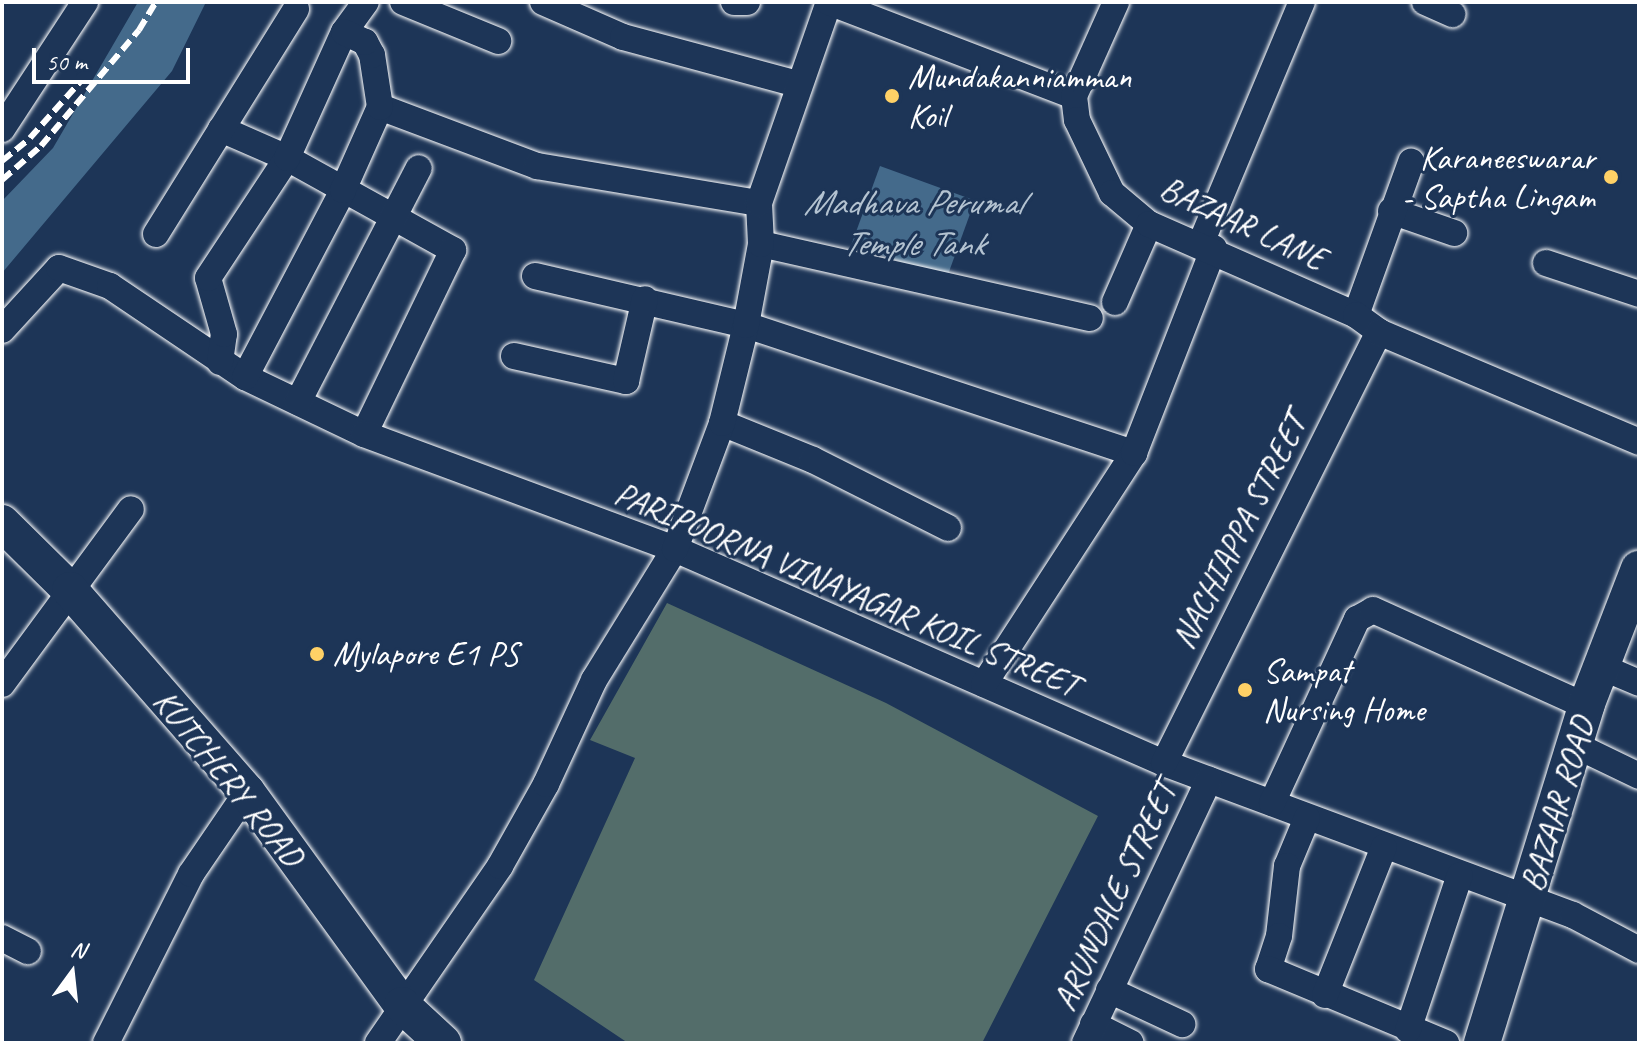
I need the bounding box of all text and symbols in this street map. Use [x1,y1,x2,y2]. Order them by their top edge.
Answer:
scale bar [36,32,194,82]
text: 50 m [46,47,87,77]
place label: Mundakanniamman Koil [908,56,1131,136]
marker: Mundakanniamman Koil [883,87,901,105]
place label: Karaneeswarar - Saptha Lingam [1402,137,1595,216]
street label: BAZAAR LANE [1154,167,1332,279]
marker: Karaneeswarar - Saptha Lingam [1602,168,1620,186]
water label: Madhava Perumal Temple Tank [804,180,1022,265]
street label: NACHIAPPA STREET [1162,407,1316,655]
street label: PARIPOORNA VINAYAGAR KOIL STREET [609,473,1085,705]
place label: Mylapore E1 PS [333,634,519,674]
marker: Mylapore E1 PS [308,645,326,663]
place label: Sampat Nursing Home [1263,650,1423,730]
marker: Sampat Nursing Home [1234,679,1256,701]
street label: KUTCHERY ROAD [145,681,313,875]
street label: BAZAAR ROAD [1511,712,1603,896]
street label: ARUNDALE STREET [1043,776,1185,1016]
north arrow [32,933,112,1013]
text: N [68,935,88,965]

